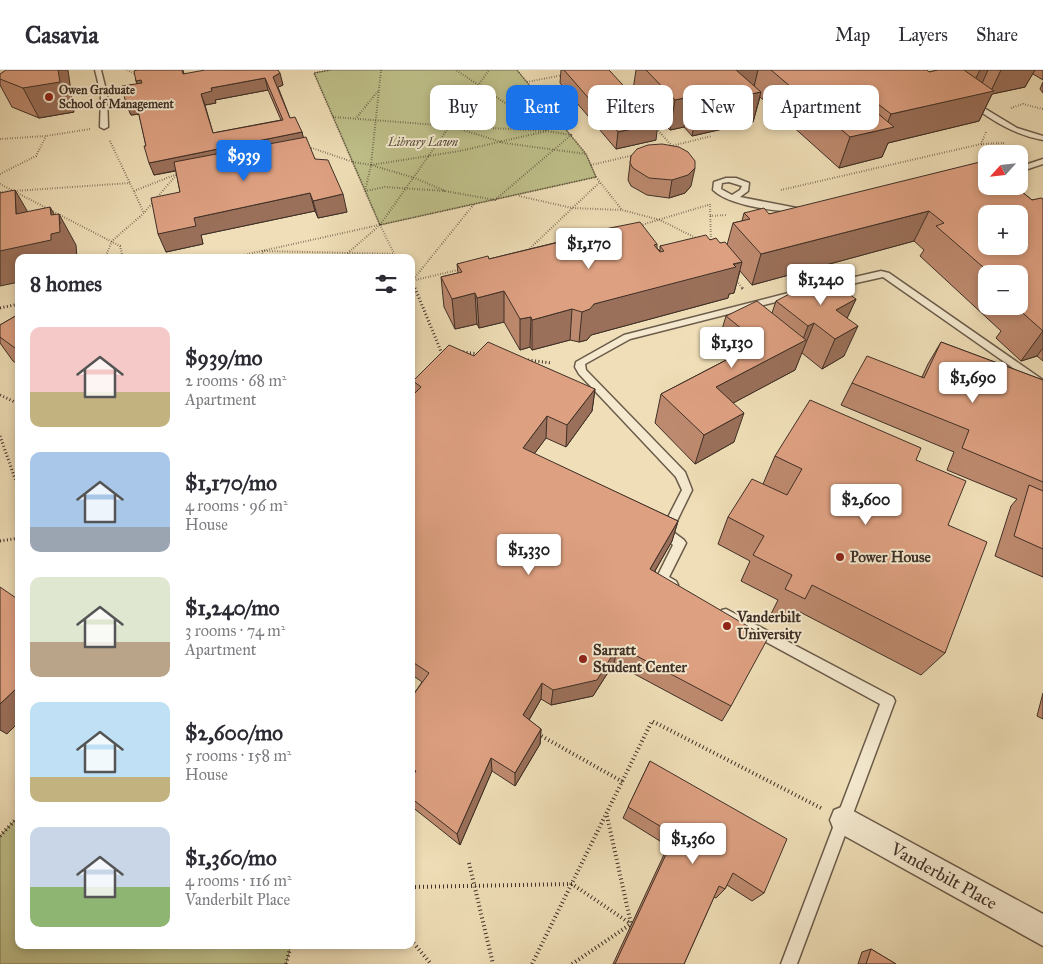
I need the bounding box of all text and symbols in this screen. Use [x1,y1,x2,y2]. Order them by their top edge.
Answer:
text: Casavia [25,20,99,50]
text: Map [835,24,870,46]
text: Layers [898,24,948,46]
text: Share [976,24,1018,46]
place label: Owen Graduate School of Management [59,83,174,112]
chip: Buy [430,85,496,130]
chip: Rent [506,85,578,130]
chip: Filters [588,85,673,130]
chip: New [683,85,753,130]
chip: Apartment [763,85,879,130]
marker: Owen Graduate School of Management [43,91,55,103]
park label: Library Lawn [387,135,459,149]
pin: $939 [214,140,274,182]
north arrow [978,145,1028,195]
map controls [978,145,1028,315]
text: $939 [227,146,261,165]
button: + [978,205,1028,255]
pin: $1,170 [548,228,630,270]
text: $1,170 [567,234,611,253]
pin: $1,240 [780,264,862,306]
button: − [978,265,1028,315]
icon: filters [372,270,400,298]
text: $1,240 [798,270,844,289]
text: 8 homes [30,271,102,297]
pin: $1,130 [691,326,773,369]
text: $1,130 [711,333,753,352]
text: $939/mo [185,345,263,371]
icon: home [70,347,130,407]
pin: $1,690 [932,362,1014,404]
text: $1,690 [950,368,996,387]
text: 2 rooms · 68 m² [185,371,286,390]
text: Apartment [185,390,257,409]
text: $1,170/mo [185,470,277,496]
icon: home [70,472,130,532]
pin: $2,600 [825,484,907,526]
text: $2,600 [842,490,890,509]
text: 4 rooms · 96 m² [185,496,288,515]
text: House [185,515,228,534]
pin: $1,330 [488,534,570,576]
text: $1,330 [508,540,550,559]
place label: Power House [850,548,932,566]
marker: Power House [834,551,846,563]
text: $1,240/mo [185,595,280,621]
icon: home [70,597,130,657]
place label: Vanderbilt University [736,608,802,644]
marker: Vanderbilt University [721,620,733,632]
text: 3 rooms · 74 m² [185,621,285,640]
text: Apartment [185,640,257,659]
place label: Sarratt Student Center [593,641,687,676]
marker: Sarratt Student Center [577,653,589,665]
text: $2,600/mo [185,720,283,746]
icon: home [70,722,130,782]
text: 5 rooms · 158 m² [185,746,291,765]
text: House [185,765,228,784]
pin: $1,360 [652,822,734,865]
text: $1,360 [671,829,715,848]
street label: Vanderbilt Place [886,837,1001,914]
text: $1,360/mo [185,845,277,871]
icon: home [70,847,130,907]
text: 4 rooms · 116 m² [185,871,292,890]
text: Vanderbilt Place [185,890,290,909]

